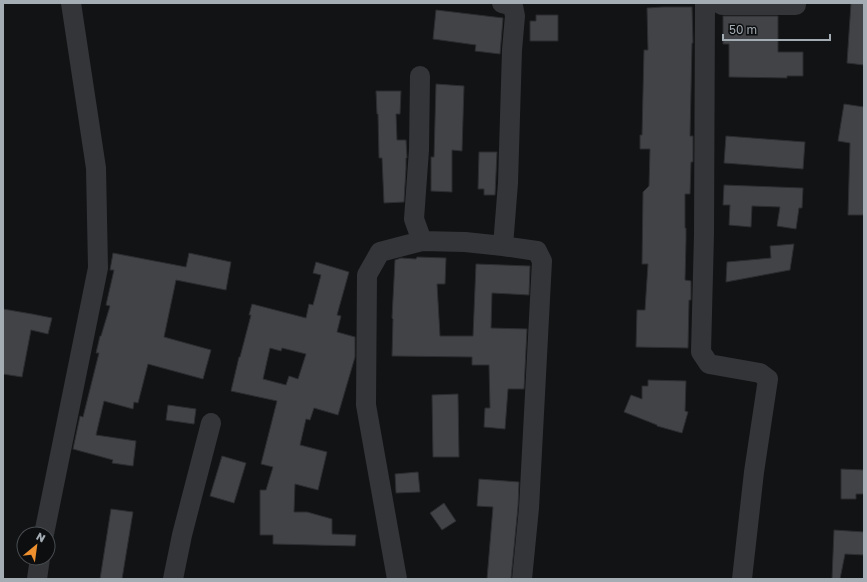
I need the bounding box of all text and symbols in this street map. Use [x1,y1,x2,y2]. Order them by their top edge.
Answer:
scale bar [723,16,830,42]
text: 50 m [729,22,757,37]
north arrow [16,526,56,566]
text: N [34,529,48,545]

